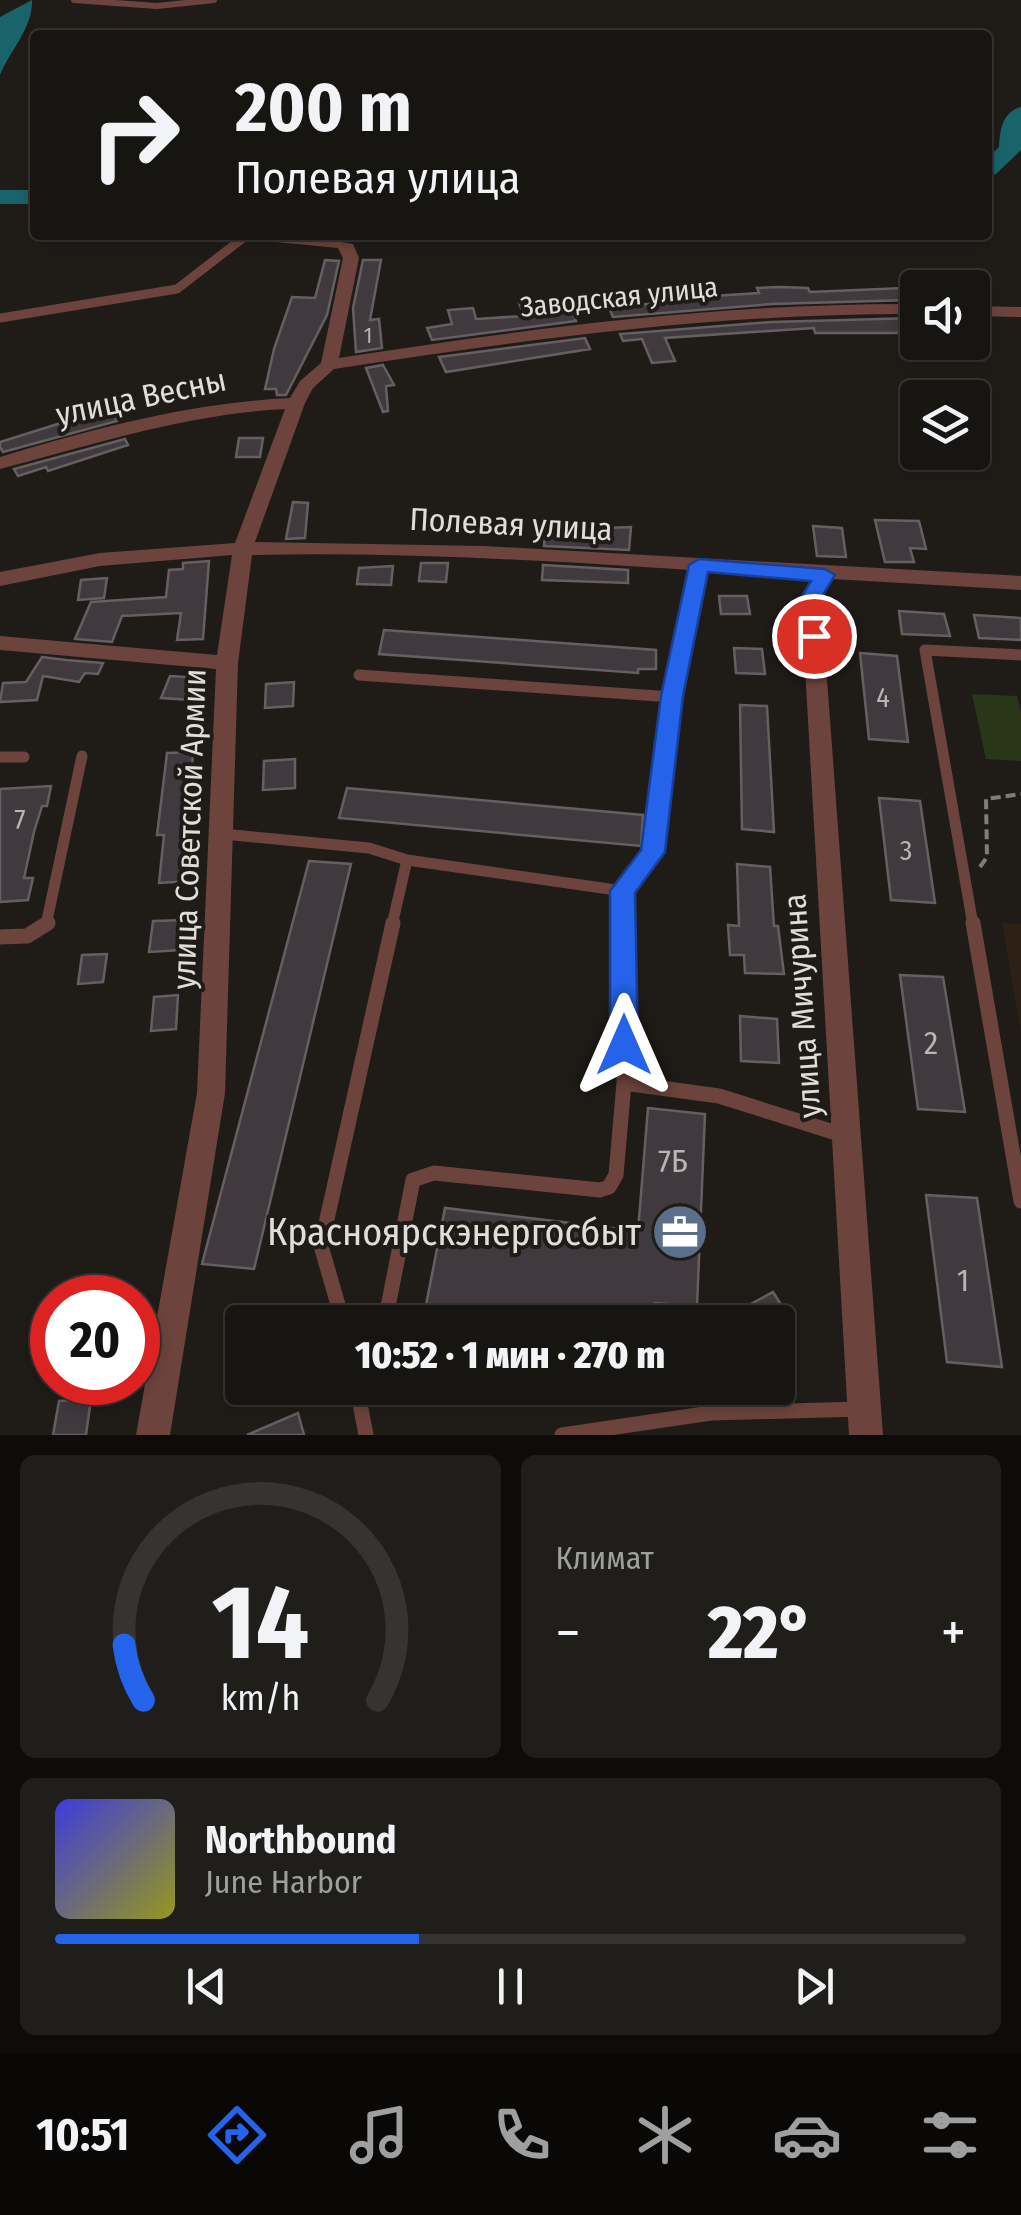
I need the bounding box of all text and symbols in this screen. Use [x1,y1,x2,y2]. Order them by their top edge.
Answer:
text: 200 m [235,66,412,150]
icon: right [70,70,200,200]
text: Полевая улица [235,151,521,205]
street label: Заводская улица [519,270,719,324]
map controls [900,270,990,470]
button: sound [900,270,990,360]
house number: 1 [364,322,372,349]
street label: улица Весны [52,360,230,434]
button: layers [900,380,990,470]
street label: Полевая улица [409,500,613,548]
pin [772,594,857,679]
icon: arrive [787,609,842,664]
street label: улица Советской Армии [164,668,214,990]
house number: 4 [876,681,890,714]
house number: 7 [14,803,26,836]
house number: 3 [900,834,912,867]
street label: улица Мичурина [775,893,829,1119]
position arrow [572,993,676,1097]
house number: 2 [924,1024,938,1062]
house number: 7Б [658,1142,688,1180]
office icon: Красноярскэнергосбыт [650,1202,710,1262]
place label: Красноярскэнергосбыт [267,1209,642,1255]
house number: 1 [957,1261,969,1299]
speed limit sign: 20 [30,1275,160,1405]
text: 10:52 · 1 мин · 270 m [355,1332,665,1378]
text: Климат [556,1539,654,1577]
text: 14 [212,1561,309,1686]
text: 22° [708,1588,813,1678]
text: − [556,1600,580,1666]
text: + [941,1600,966,1666]
text: km/h [220,1677,300,1719]
text: Northbound [205,1817,397,1863]
text: June Harbor [205,1863,362,1901]
icon: previous [179,1959,234,2014]
icon: pause [483,1959,538,2014]
icon: next [787,1959,842,2014]
icon: directions [202,2100,272,2170]
icon: music [344,2100,414,2170]
icon: phone [487,2100,557,2170]
icon: climate [630,2100,700,2170]
icon: car [772,2100,842,2170]
icon: filters [915,2100,985,2170]
text: 10:51 [36,2108,129,2162]

